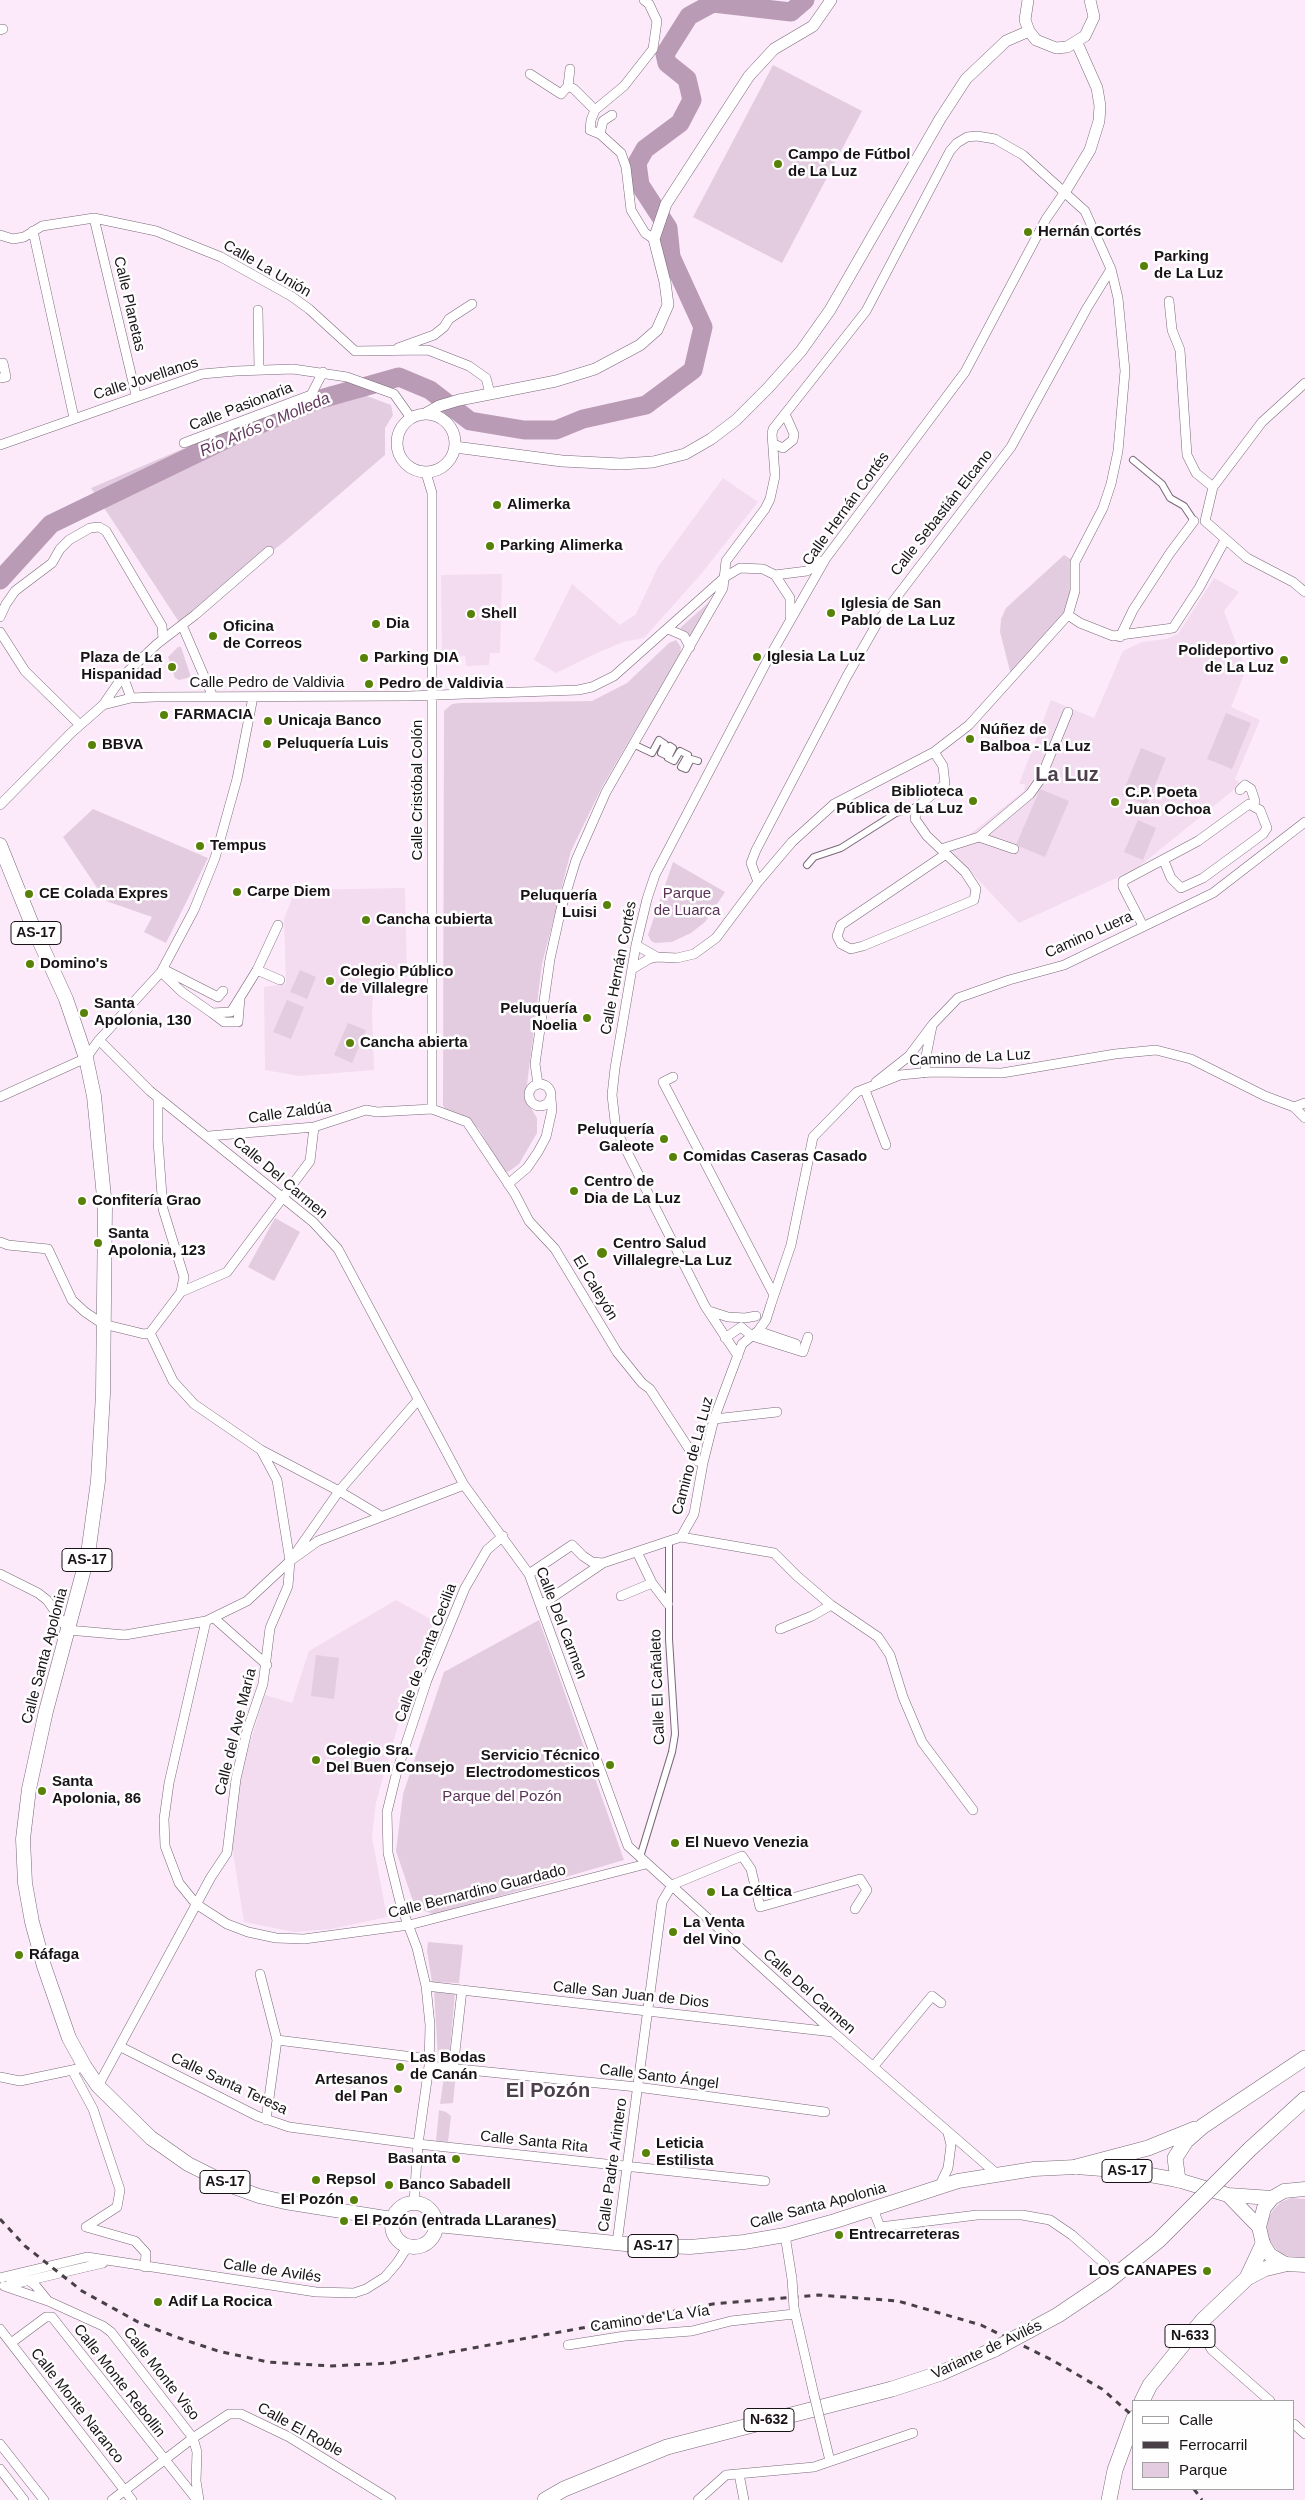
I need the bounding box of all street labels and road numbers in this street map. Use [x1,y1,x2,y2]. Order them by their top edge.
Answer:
street label: Calle La Unión [220,237,314,301]
street label: Calle Planetas [109,255,149,353]
street label: Calle Jovellanos [91,354,201,404]
street label: Calle Pasionaria [187,379,295,435]
street label: Calle Sebastián Elcano [887,446,997,580]
street label: Calle Hernán Cortés [799,449,893,569]
street label: Calle Pedro de Valdivia [190,674,344,692]
street label: Calle Cristóbal Colón [409,720,427,860]
street label: Calle Hernán Cortés [597,900,641,1036]
street label: Camino Luera [1042,908,1136,962]
road number: AS-17 [11,921,61,944]
street label: Camino de La Luz [909,1046,1031,1070]
street label: Calle Zaldúa [247,1098,333,1128]
street label: Calle Del Carmen [229,1133,331,1223]
street label: El Caleyón [569,1252,621,1324]
street label: Camino de La Luz [669,1395,717,1517]
road number: AS-17 [62,1548,112,1572]
street label: Calle Del Carmen [531,1565,591,1681]
street label: Calle de Santa Cecilia [391,1581,461,1725]
street label: Calle Santa Apolonia [18,1586,72,1726]
street label: Calle El Cañaleto [647,1629,669,1745]
street label: Calle del Ave María [211,1666,261,1798]
street label: Calle Bernardino Guardado [386,1861,568,1923]
street label: Calle Del Carmen [759,1946,859,2038]
street label: Calle San Juan de Dios [552,1978,710,2012]
street label: Calle Santa Teresa [168,2049,290,2119]
street label: Calle Santo Ángel [598,2061,720,2093]
street label: Calle Padre Arintero [595,2097,631,2233]
street label: Calle Santa Rita [479,2127,589,2157]
road number: AS-17 [1102,2160,1152,2182]
road number: AS-17 [200,2170,250,2194]
street label: Calle Santa Apolonia [748,2179,888,2233]
road number: AS-17 [628,2234,678,2258]
street label: Calle de Avilés [222,2255,322,2287]
street label: Camino de La Vía [589,2302,711,2336]
street label: Variante de Avilés [929,2317,1045,2383]
street label: Calle Monte Rebollin [69,2321,169,2441]
street label: Calle Monte Viso [119,2324,203,2424]
road number: N-633 [1165,2324,1215,2348]
street label: Calle Monte Naranco [27,2345,127,2467]
street label: Calle El Roble [254,2399,346,2461]
road number: N-632 [744,2408,794,2432]

